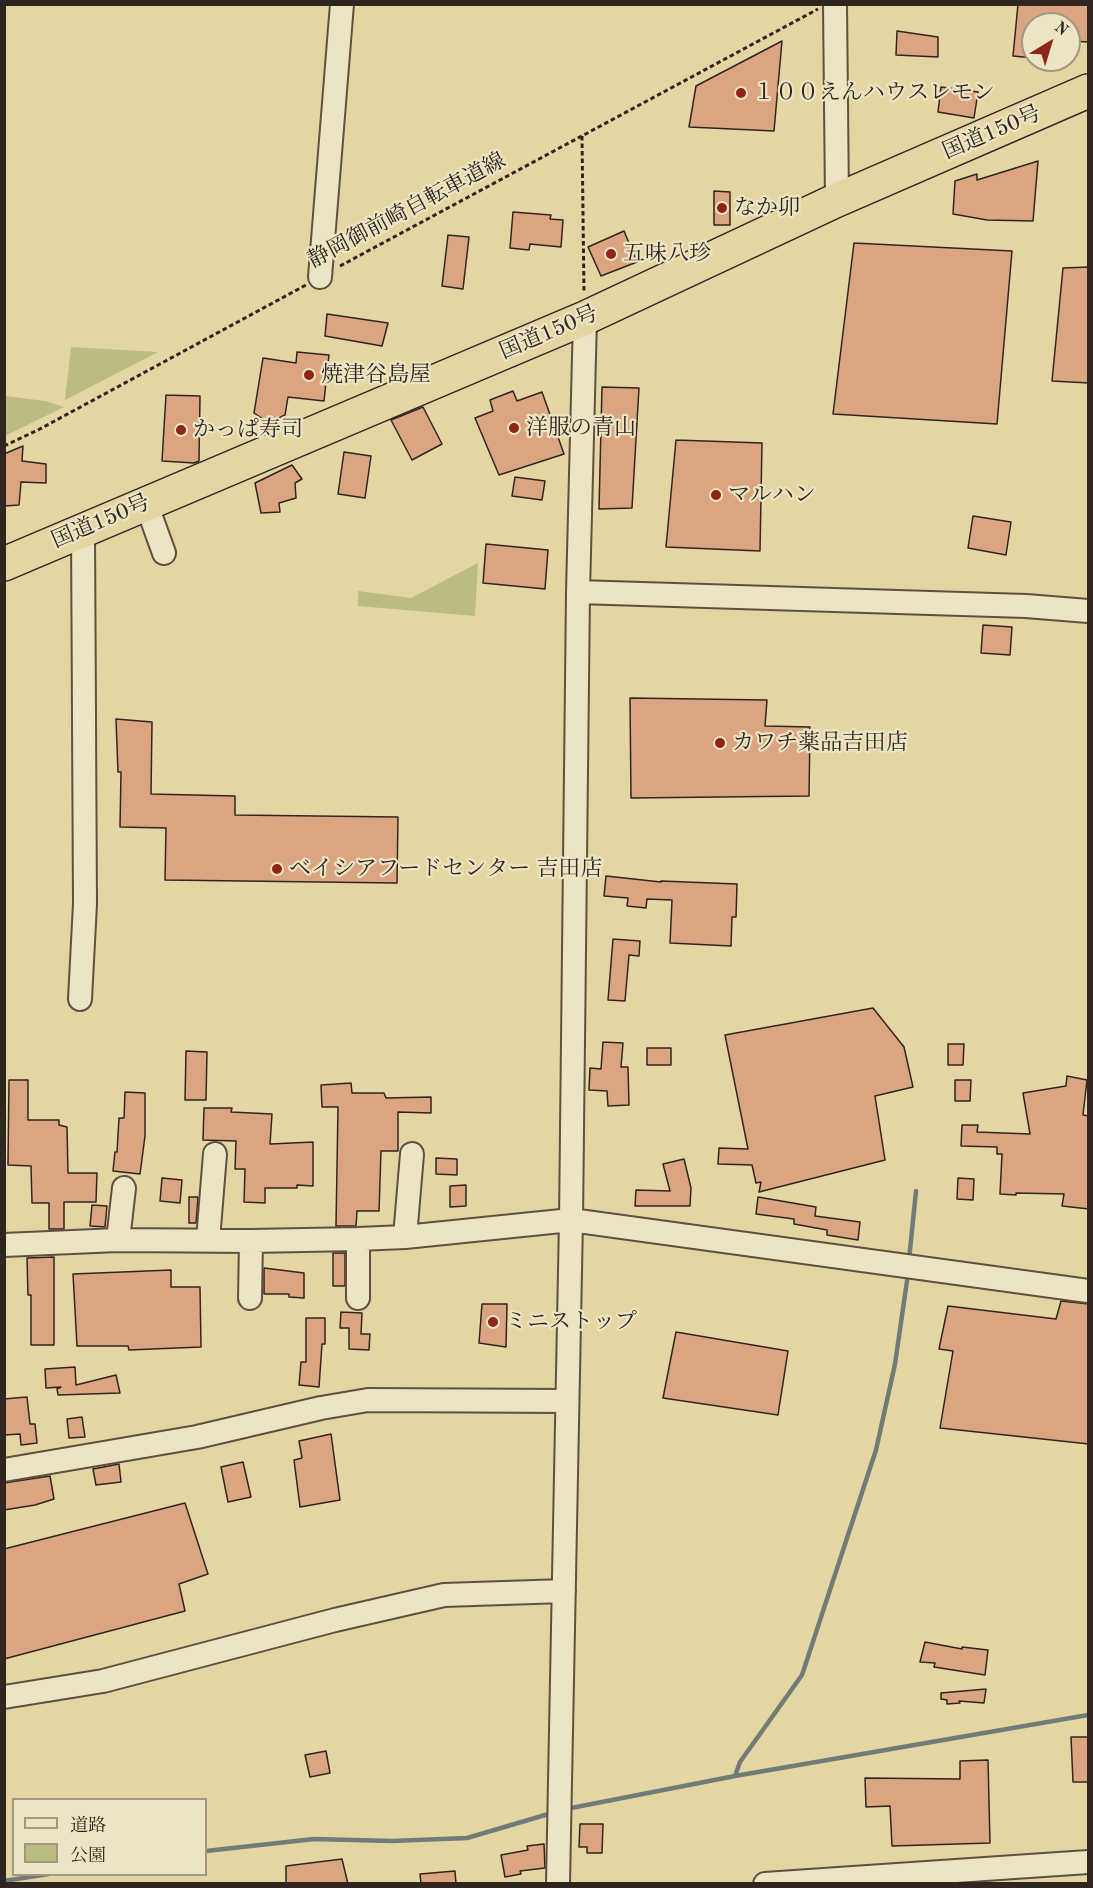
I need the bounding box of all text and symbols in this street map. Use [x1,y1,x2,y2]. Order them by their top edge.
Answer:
north arrow [1021,12,1081,72]
text: N [1051,19,1071,39]
place label: １００えんハウスレモン [753,80,995,106]
marker: １００えんハウスレモン [734,86,748,100]
street label: 国道150号 [939,100,1045,166]
street label: 静岡御前崎自転車道線 [304,148,510,274]
place label: なか卯 [734,195,800,221]
marker: なか卯 [715,201,729,215]
place label: 五味八珍 [623,241,711,267]
marker: 五味八珍 [604,247,618,261]
street label: 国道150号 [496,300,602,366]
place label: 焼津谷島屋 [321,362,431,388]
marker: 焼津谷島屋 [302,368,316,382]
place label: 洋服の青山 [526,415,636,441]
place label: かっぱ寿司 [193,417,303,443]
marker: 洋服の青山 [507,421,521,435]
marker: かっぱ寿司 [174,423,188,437]
place label: マルハン [728,482,816,508]
marker: マルハン [709,488,723,502]
street label: 国道150号 [48,489,154,555]
place label: カワチ薬品吉田店 [732,730,908,756]
marker: カワチ薬品吉田店 [713,736,727,750]
place label: ベイシアフードセンター 吉田店 [289,856,602,882]
marker: ベイシアフードセンター 吉田店 [270,862,284,876]
place label: ミニストップ [505,1309,637,1335]
marker: ミニストップ [486,1315,500,1329]
legend [12,1798,207,1876]
text: 道路 [70,1817,106,1835]
text: 公園 [70,1847,106,1865]

